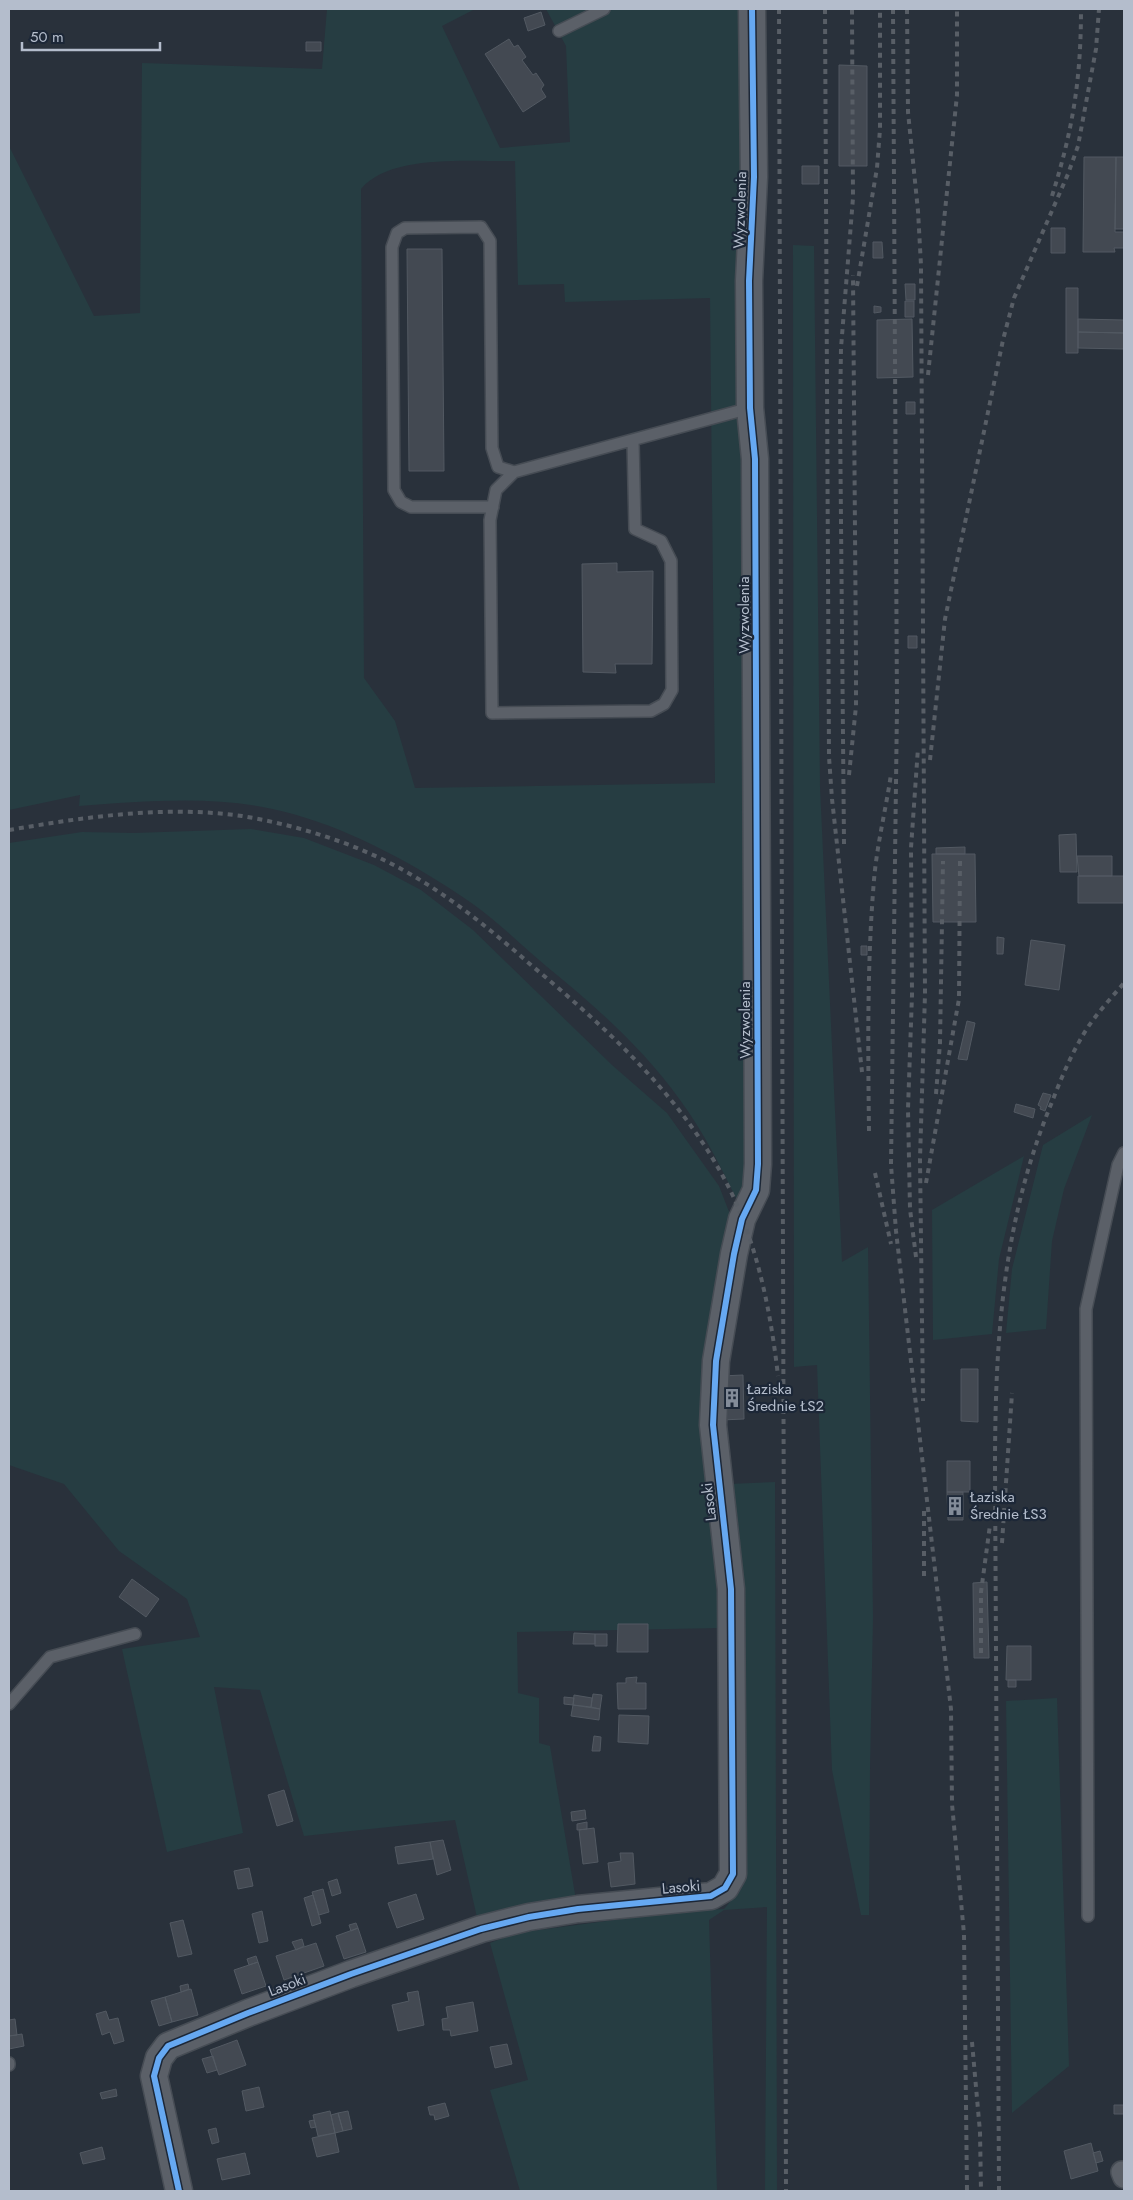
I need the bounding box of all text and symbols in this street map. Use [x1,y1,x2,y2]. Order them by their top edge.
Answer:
scale bar [22,20,160,52]
text: 50 m [30,26,64,48]
street label: Wyzwolenia [728,171,752,249]
street label: Wyzwolenia [733,576,755,654]
street label: Wyzwolenia [734,981,756,1059]
place label: Łaziska Średnie ŁS2 [746,1378,824,1417]
building icon: Łaziska Średnie ŁS2 [721,1387,743,1409]
street label: Lasoki [696,1481,722,1523]
place label: Łaziska Średnie ŁS3 [969,1486,1047,1525]
building icon: Łaziska Średnie ŁS3 [944,1495,966,1517]
street label: Lasoki [661,1874,701,1900]
street label: Lasoki [265,1968,309,2002]

